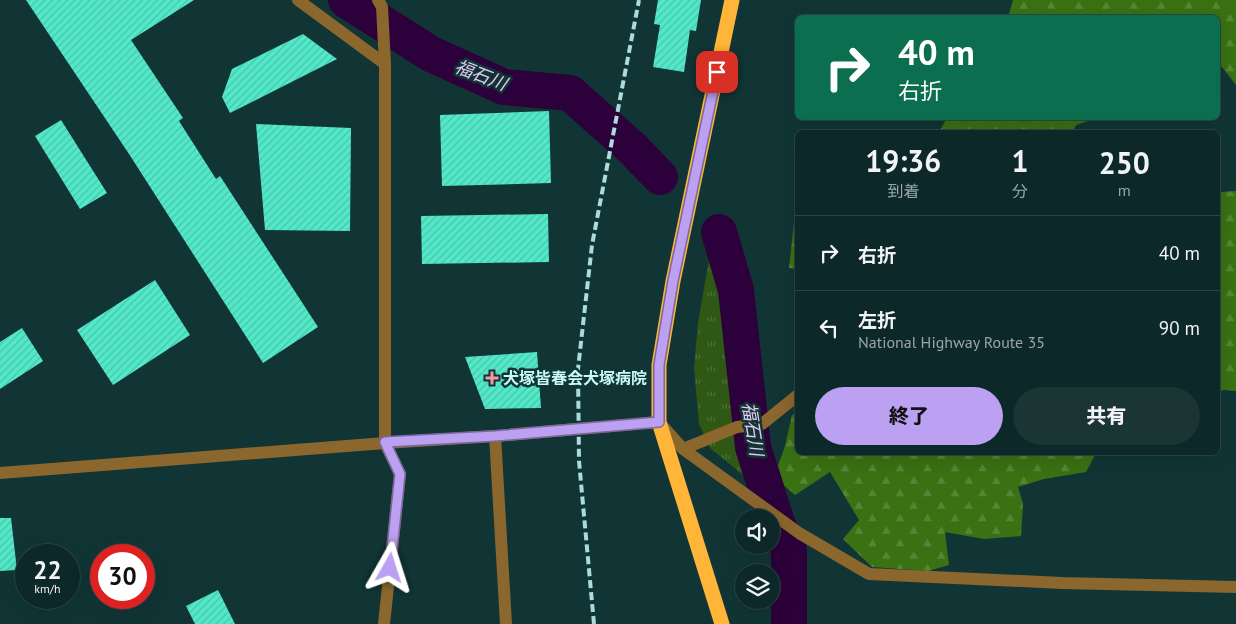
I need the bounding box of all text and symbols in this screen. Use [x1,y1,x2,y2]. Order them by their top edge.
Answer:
text: 40 m [898,29,975,75]
icon: right [815,35,880,100]
pin [696,51,738,93]
water label: 福石川 [452,55,512,96]
icon: arrive [703,58,731,86]
text: 右折 [898,77,942,105]
text: 19:36 [865,141,941,180]
text: 1 [1012,141,1029,180]
text: 250 [1099,143,1150,182]
text: m [1118,180,1131,200]
text: 到着 [887,181,919,201]
text: 分 [1012,181,1028,201]
icon: right [815,239,843,267]
text: 40 m [1159,241,1200,265]
text: 右折 [858,243,896,267]
text: 左折 [858,308,896,332]
icon: left [815,314,843,342]
text: 90 m [1159,316,1200,340]
text: National Highway Route 35 [858,332,1045,352]
place label: 犬塚皆春会犬塚病院 [503,368,647,388]
marker: 犬塚皆春会犬塚病院 [485,371,499,385]
button: 終了 [815,387,1003,445]
button: 共有 [1013,387,1200,445]
water label: 福石川 [737,401,769,459]
map controls [735,509,780,609]
button: sound [735,509,780,554]
position arrow [363,541,415,593]
speed limit sign: 30 [90,544,155,609]
text: 22 [33,554,62,586]
button: layers [735,564,780,609]
text: km/h [34,581,61,596]

